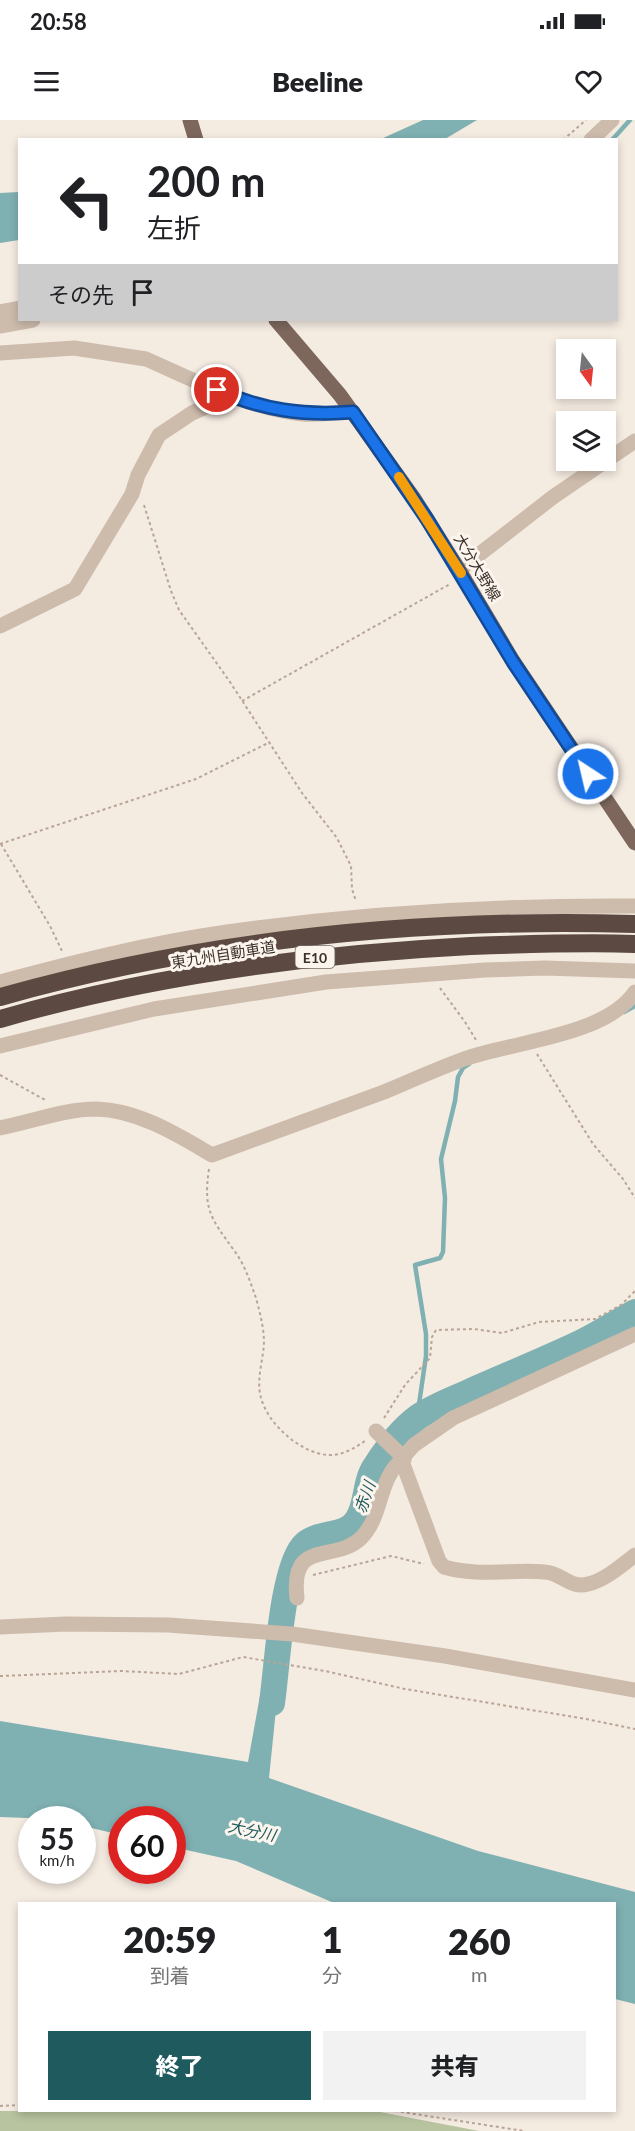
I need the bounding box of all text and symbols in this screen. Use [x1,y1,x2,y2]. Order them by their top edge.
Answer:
text: 20:58 [30,8,87,35]
icon: menu [30,65,63,98]
text: Beeline [272,65,363,98]
icon: heart [572,65,605,98]
text: 200 m [147,156,265,206]
icon: left [48,162,126,240]
text: 左折 [147,211,201,244]
icon: arrive [126,276,159,309]
text: その先 [48,281,114,308]
north arrow [556,339,616,399]
map controls [556,339,616,471]
pin [191,364,242,415]
icon: arrive [200,373,233,406]
button: layers [556,411,616,471]
street label: 大分大野線 [451,530,505,604]
position arrow [556,742,620,806]
street label: 東九州自動車道 [170,937,276,971]
road number: E10 [296,946,334,968]
water label: 赤川 [350,1477,379,1515]
speed limit sign: 60 [108,1806,186,1884]
water label: 大分川 [227,1816,279,1845]
text: 55 [40,1820,74,1856]
text: km/h [39,1851,75,1869]
text: 20:59 [123,1917,216,1961]
text: 1 [322,1917,343,1961]
text: 260 [448,1919,511,1963]
text: m [471,1962,488,1986]
text: 到着 [150,1963,190,1987]
text: 分 [322,1963,342,1987]
button: 終了 [48,2031,311,2100]
button: 共有 [323,2031,586,2100]

